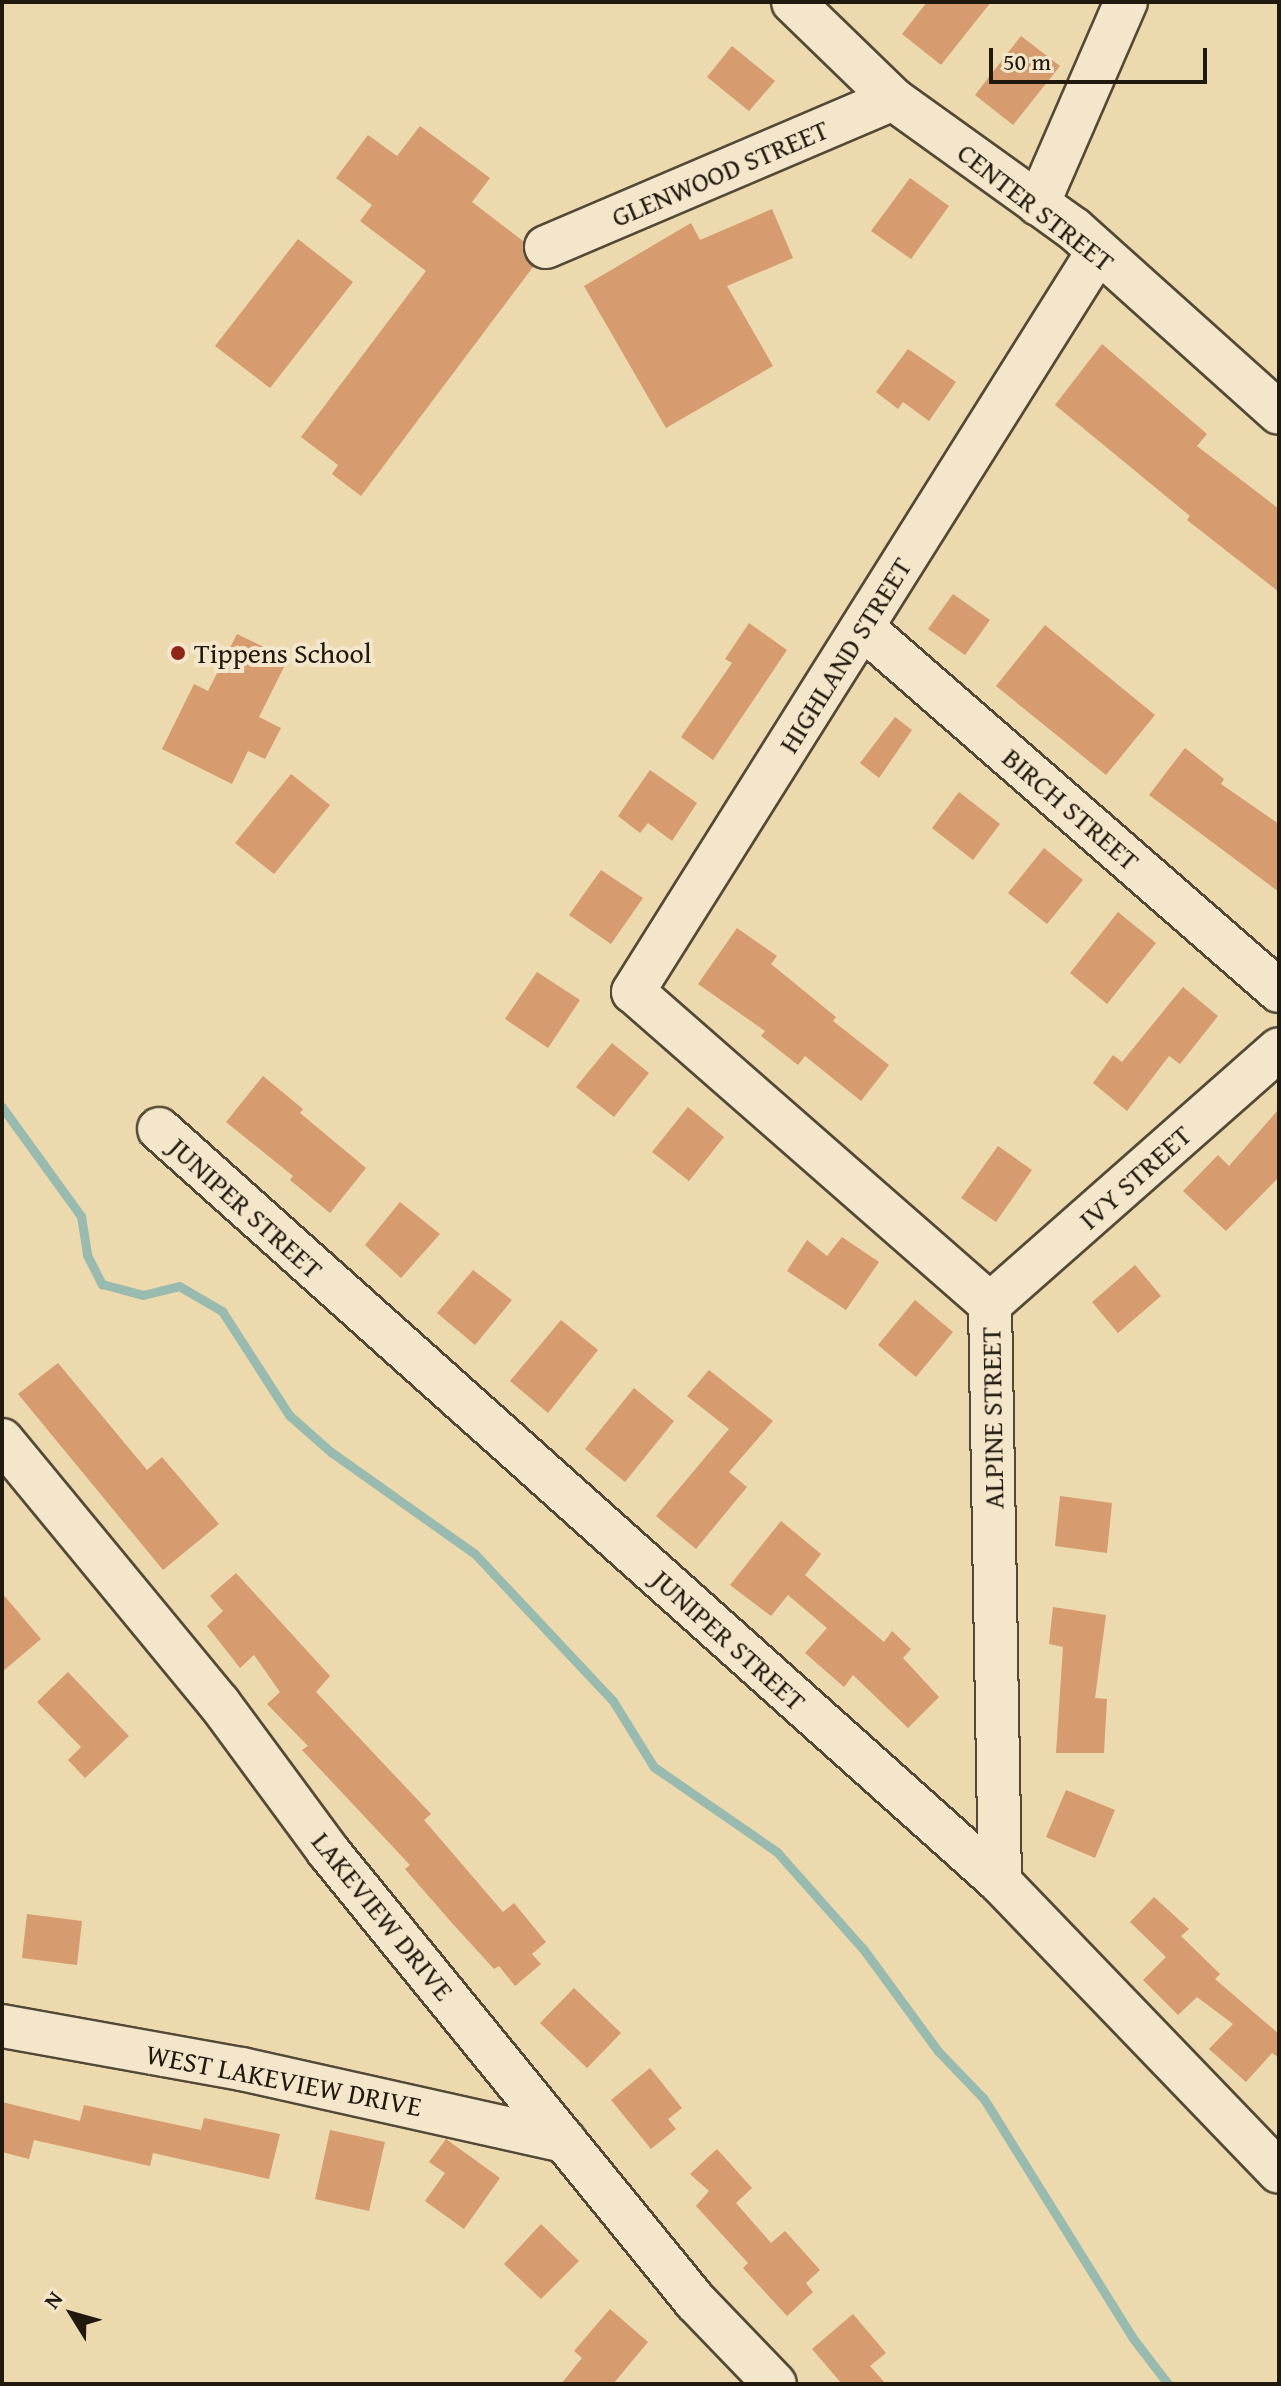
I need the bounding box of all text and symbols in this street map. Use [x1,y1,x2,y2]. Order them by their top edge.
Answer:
scale bar [993,32,1211,82]
text: 50 m [1003,44,1051,79]
street label: GLENWOOD STREET [606,112,834,234]
street label: CENTER STREET [951,135,1121,279]
street label: HIGHLAND STREET [771,551,919,759]
place label: Tippens School [194,636,372,670]
marker: Tippens School [169,644,187,662]
street label: BIRCH STREET [996,741,1146,877]
street label: IVY STREET [1072,1118,1198,1236]
street label: JUNIPER STREET [162,1130,330,1286]
street label: ALPINE STREET [974,1327,1010,1509]
street label: JUNIPER STREET [645,1562,813,1718]
street label: LAKEVIEW DRIVE [305,1825,461,2007]
street label: WEST LAKEVIEW DRIVE [143,2037,425,2123]
north arrow [32,2274,112,2354]
text: N [36,2284,70,2315]

